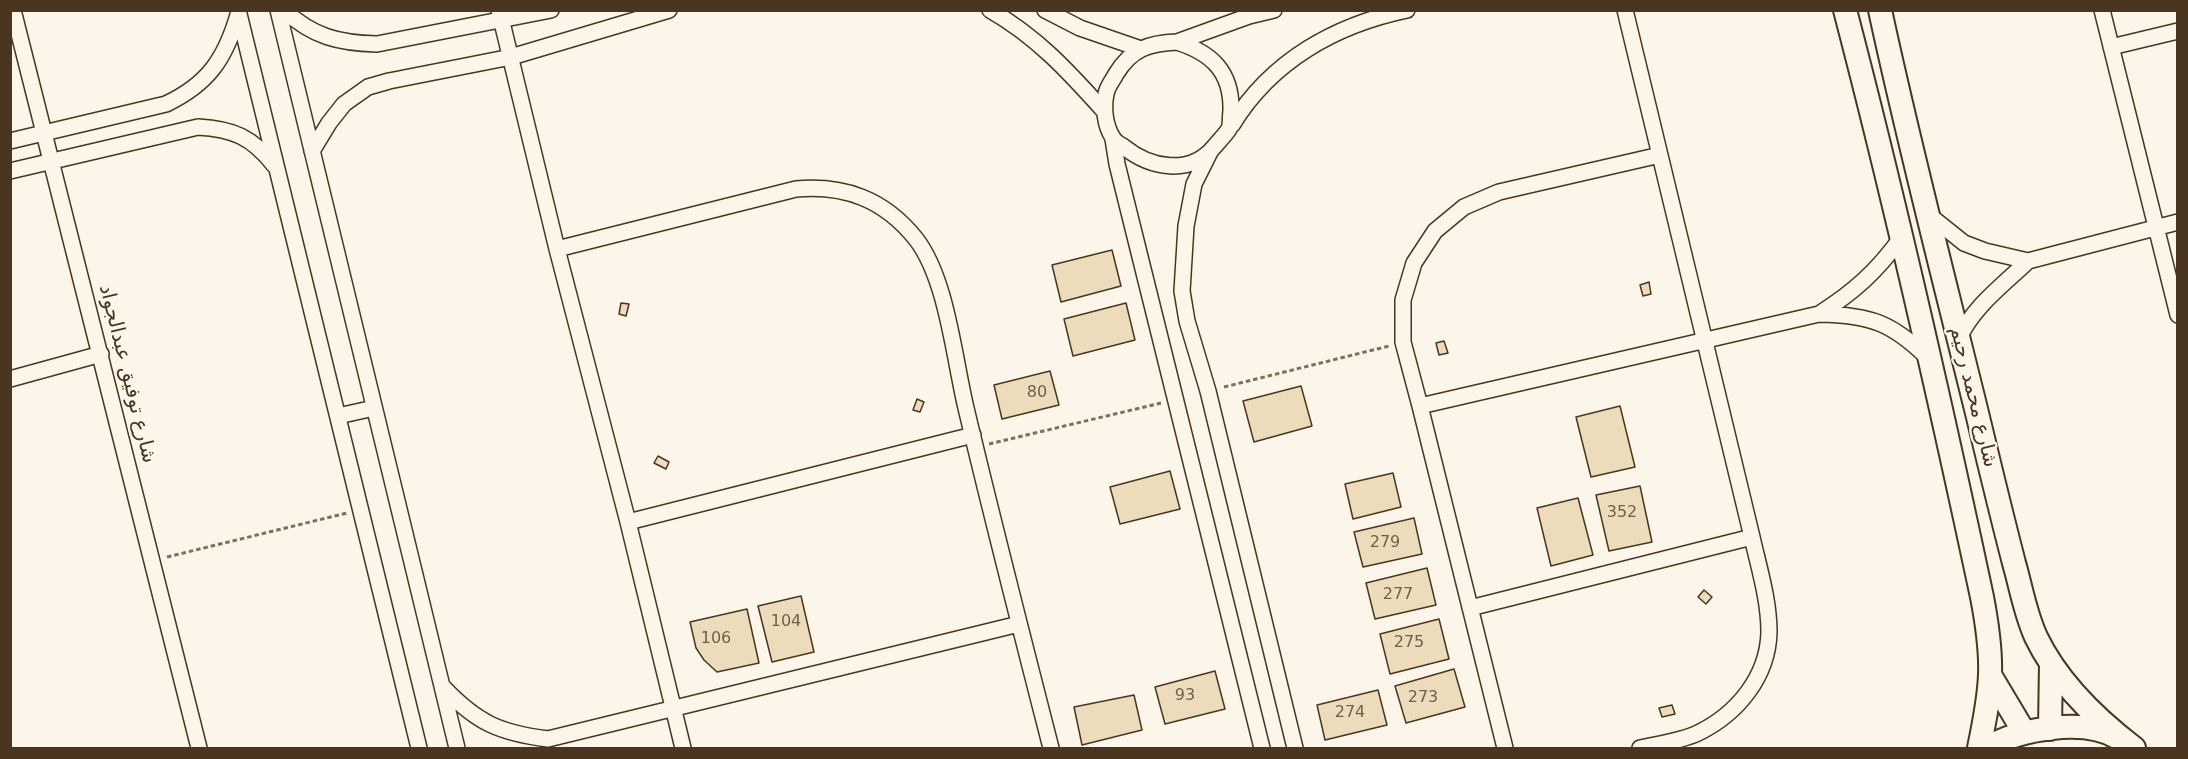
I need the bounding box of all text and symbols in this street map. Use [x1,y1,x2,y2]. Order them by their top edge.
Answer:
street label: شارع توفيق عبدالجواد [93,282,161,466]
street label: شارع محمد رحيم [1944,324,2002,470]
house number: 80 [1027,383,1047,403]
house number: 352 [1607,503,1637,523]
house number: 279 [1370,533,1400,553]
house number: 277 [1383,585,1413,605]
house number: 104 [771,612,801,632]
house number: 106 [701,629,731,649]
house number: 275 [1394,633,1424,653]
house number: 93 [1175,686,1195,706]
house number: 273 [1408,688,1438,708]
house number: 274 [1335,703,1365,723]

